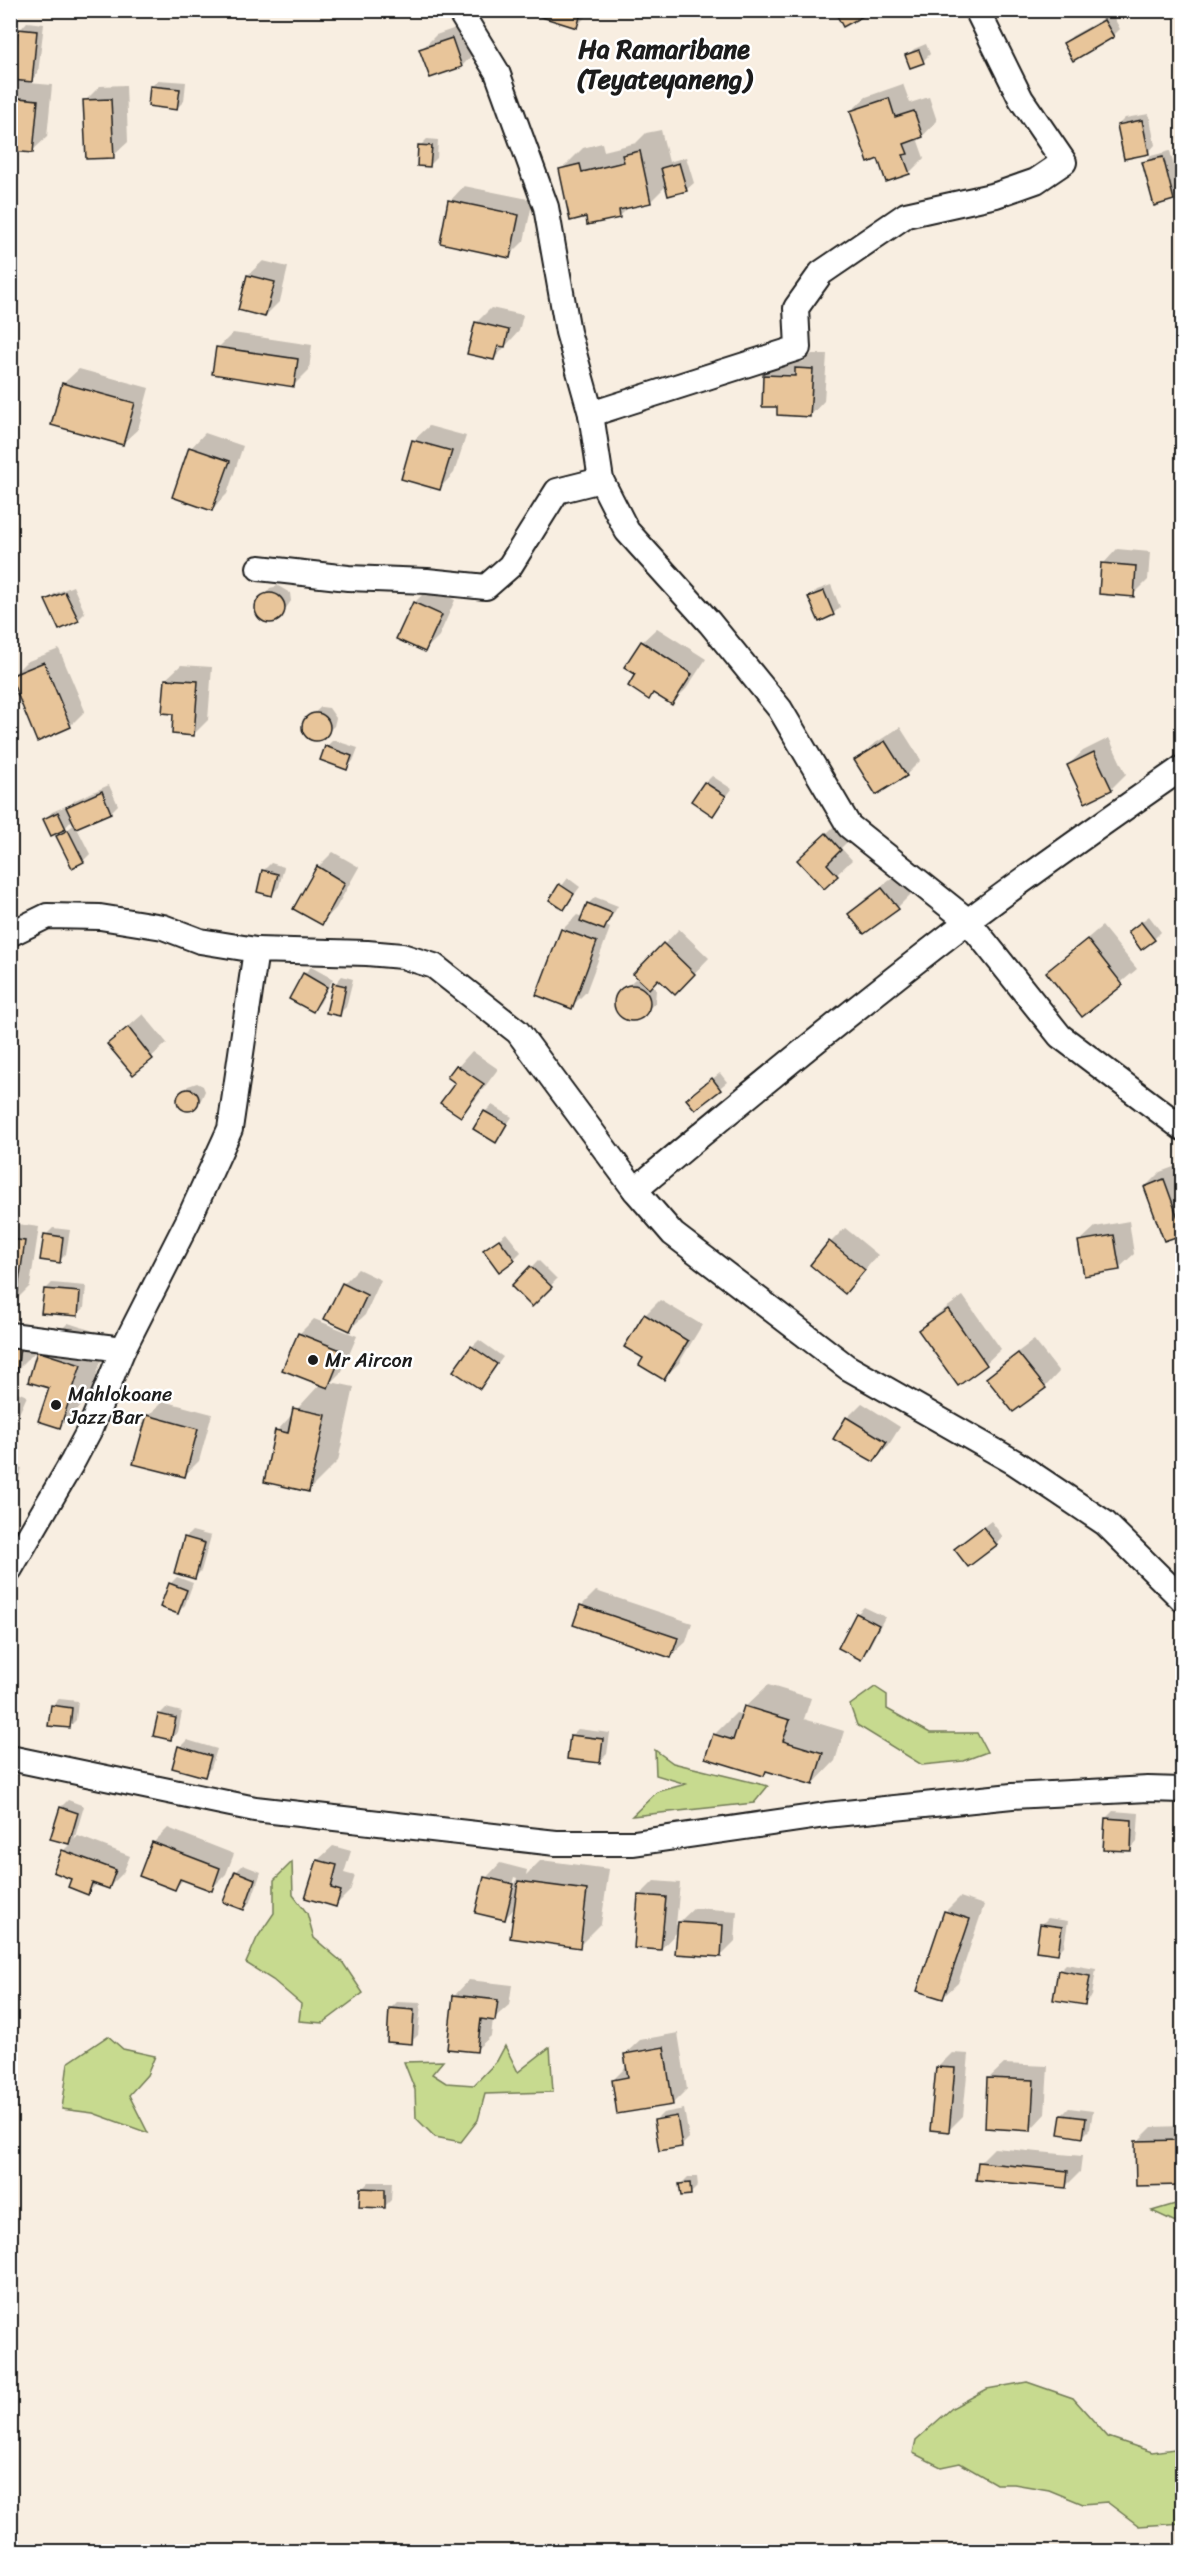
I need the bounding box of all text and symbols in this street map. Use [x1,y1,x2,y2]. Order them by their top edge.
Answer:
district label: Ha Ramaribane (Teyateyaneng) [576,26,753,102]
place label: Mr Aircon [325,1343,413,1378]
marker: Mr Aircon [306,1353,320,1367]
place label: Mahlokoane Jazz Bar [67,1377,172,1435]
marker: Mahlokoane Jazz Bar [49,1398,63,1412]

